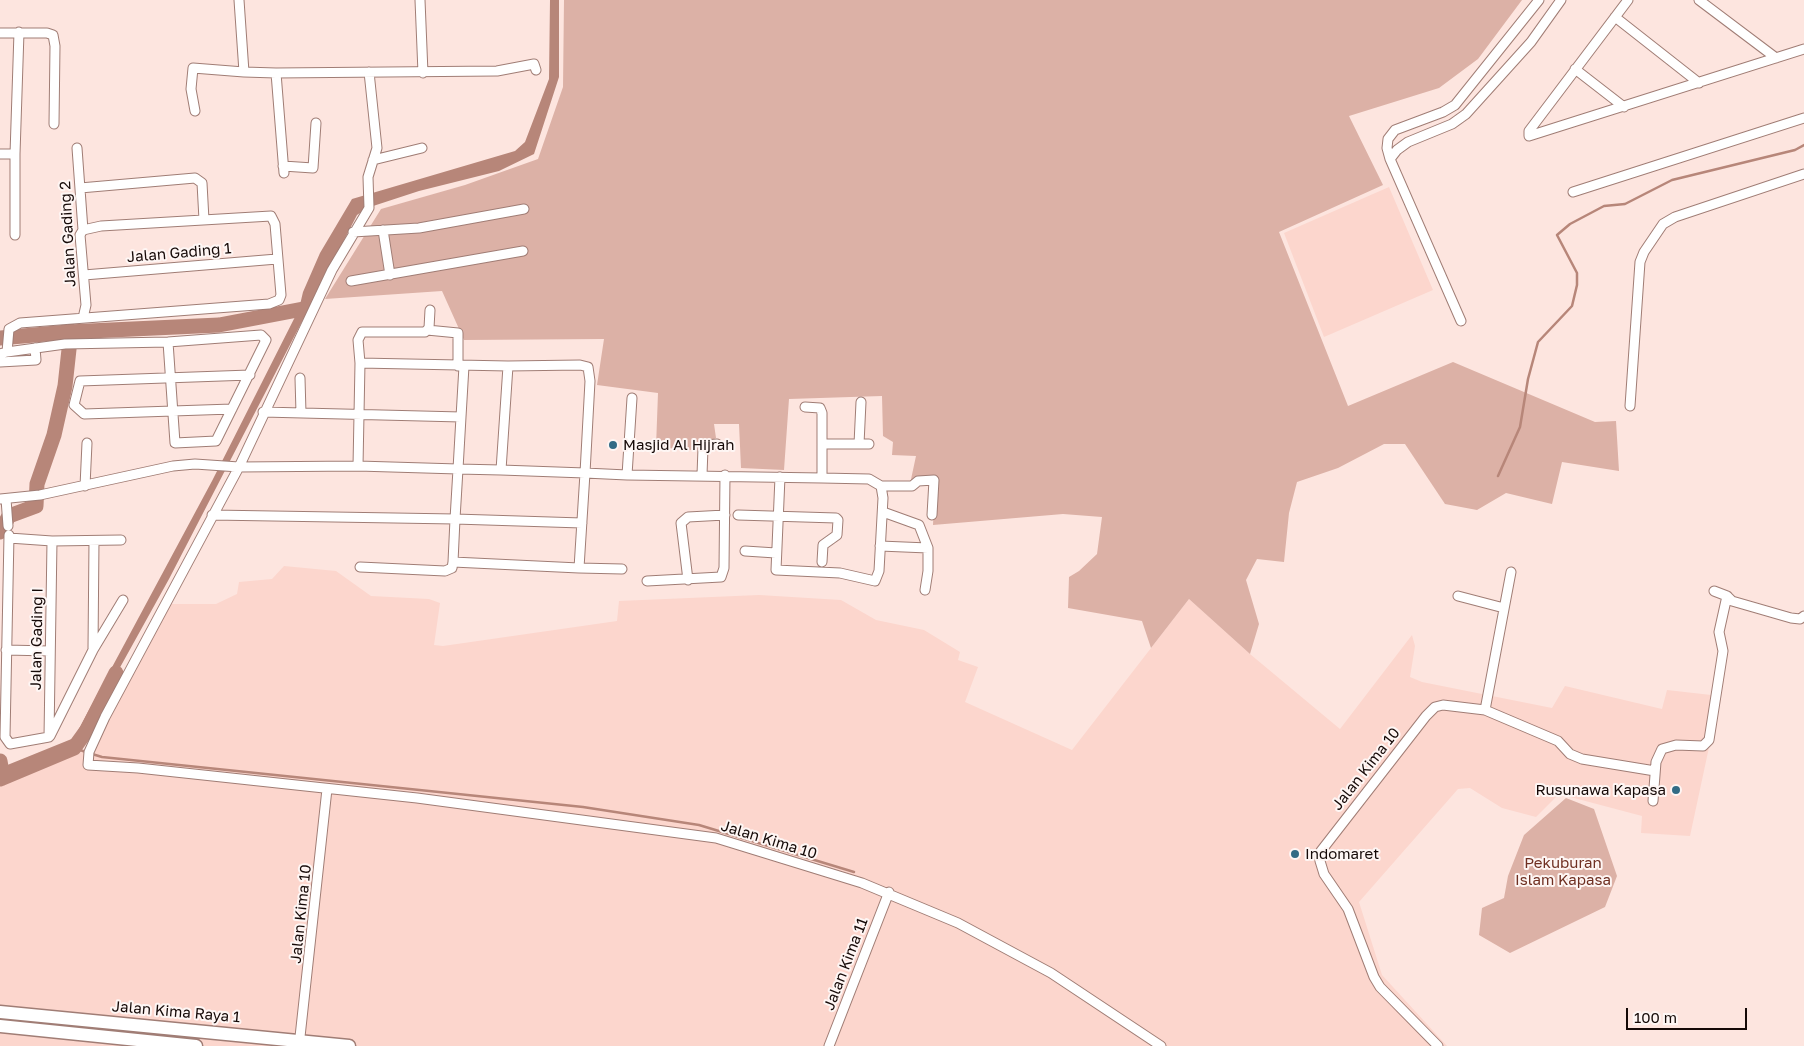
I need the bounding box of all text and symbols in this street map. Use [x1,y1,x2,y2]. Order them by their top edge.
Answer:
street label: Jalan Gading 2 [56,180,80,288]
street label: Jalan Gading 1 [126,239,232,267]
place label: Masjid Al Hijrah [623,436,734,454]
marker: Masjid Al Hijrah [607,439,619,451]
street label: Jalan Gading I [27,588,47,690]
street label: Jalan Kima 10 [1328,724,1404,814]
place label: Rusunawa Kapasa [1536,781,1666,799]
marker: Rusunawa Kapasa [1670,784,1682,796]
street label: Jalan Kima 10 [719,817,819,863]
place label: Indomaret [1305,845,1379,863]
marker: Indomaret [1289,848,1301,860]
park label: Pekuburan Islam Kapasa [1515,854,1611,889]
street label: Jalan Kima 10 [287,864,315,964]
street label: Jalan Kima 11 [820,915,872,1013]
street label: Jalan Kima Raya 1 [111,997,241,1027]
scale bar [1629,998,1750,1030]
text: 100 m [1634,1008,1677,1026]

